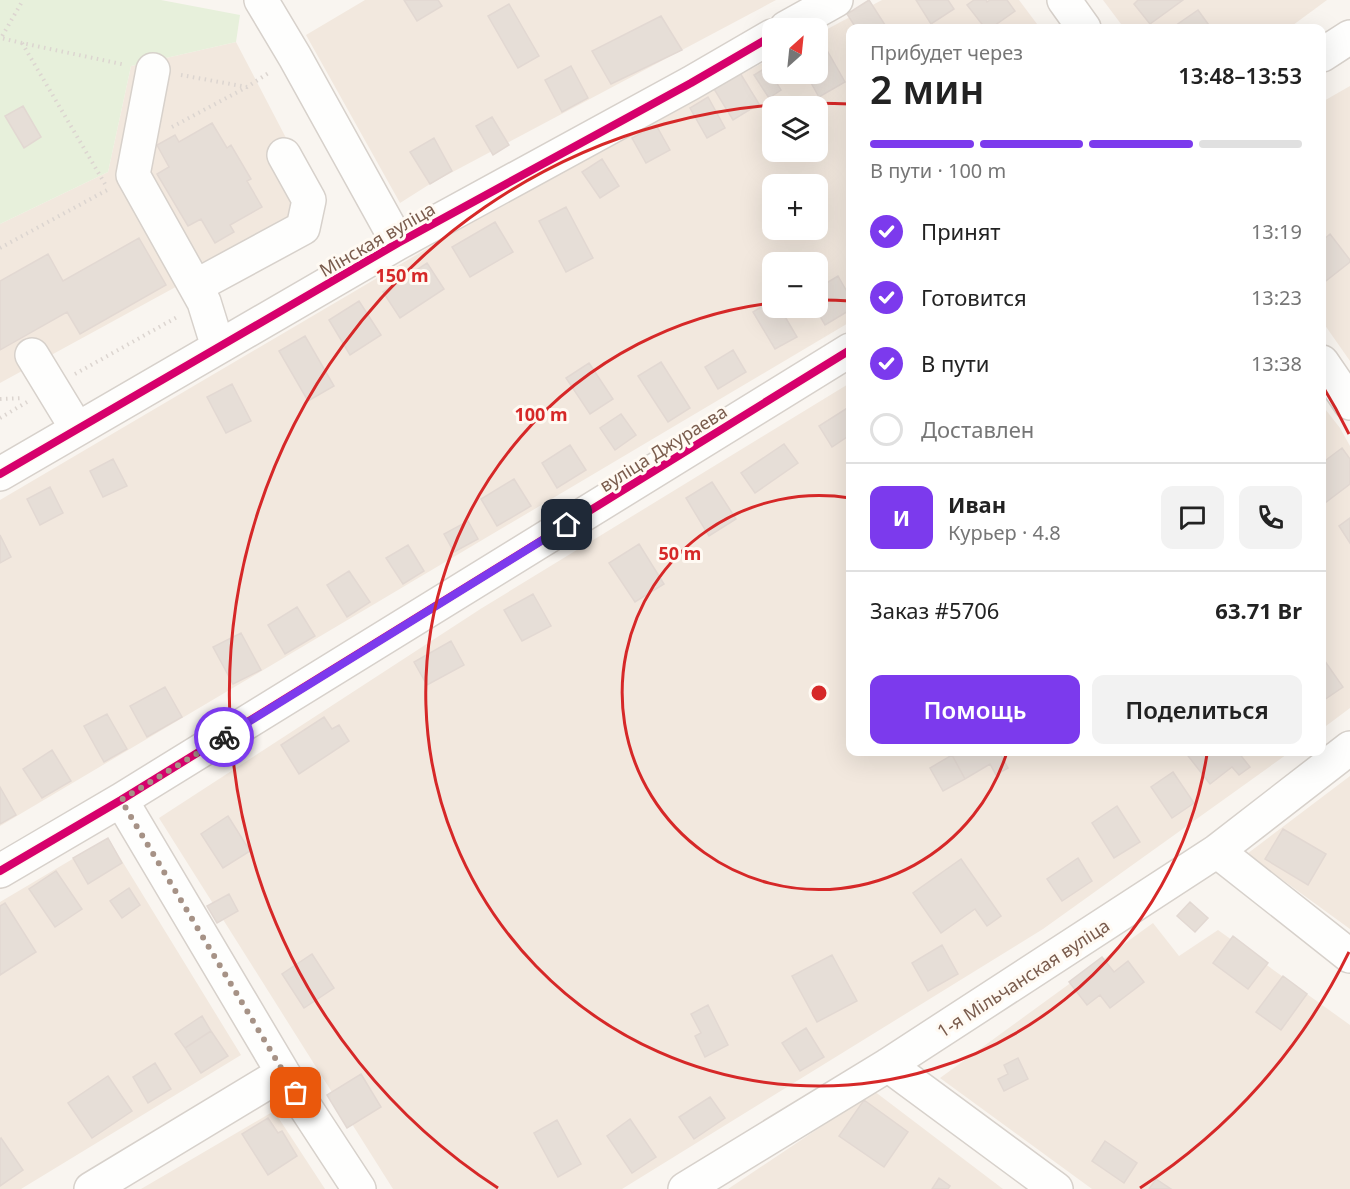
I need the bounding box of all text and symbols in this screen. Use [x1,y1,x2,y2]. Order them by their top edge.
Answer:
north arrow [762,18,828,84]
map controls [762,18,828,318]
text: Прибудет через [870,39,1023,66]
text: 13:48–13:53 [1178,60,1302,90]
text: 2 мин [870,62,985,115]
button: layers [762,96,828,162]
text: В пути · 100 m [870,157,1006,184]
button: + [762,174,828,240]
street label: Мінская вуліца [315,196,439,282]
icon: check [870,215,903,248]
text: Принят [921,216,1001,246]
text: 13:19 [1251,218,1302,245]
button: − [762,252,828,318]
text: 150 m [375,263,429,287]
icon: check [870,281,903,314]
text: Готовится [921,282,1027,312]
text: 13:23 [1251,284,1302,311]
icon: check [870,347,903,380]
text: В пути [921,348,989,378]
text: 13:38 [1251,350,1302,377]
street label: вуліца Джураева [595,399,731,497]
text: 100 m [514,402,568,426]
text: Доставлен [921,414,1034,444]
button: chat [1161,486,1224,549]
button: phone [1239,486,1302,549]
text: Иван [948,489,1006,519]
pin [541,499,592,550]
text: И [893,502,910,532]
icon: home [550,508,583,541]
text: Курьер · 4.8 [948,519,1061,546]
text: 50 m [659,541,701,565]
text: Заказ #5706 [870,595,999,625]
text: 63.71 Br [1215,595,1302,625]
button: Помощь [870,675,1080,744]
button: Поделиться [1092,675,1302,744]
centre of rings [809,683,829,703]
courier [194,707,254,767]
icon: bike [208,721,241,754]
street label: 1-я Мільчанская вуліца [932,913,1114,1043]
pin [270,1067,321,1118]
icon: bag [279,1076,312,1109]

